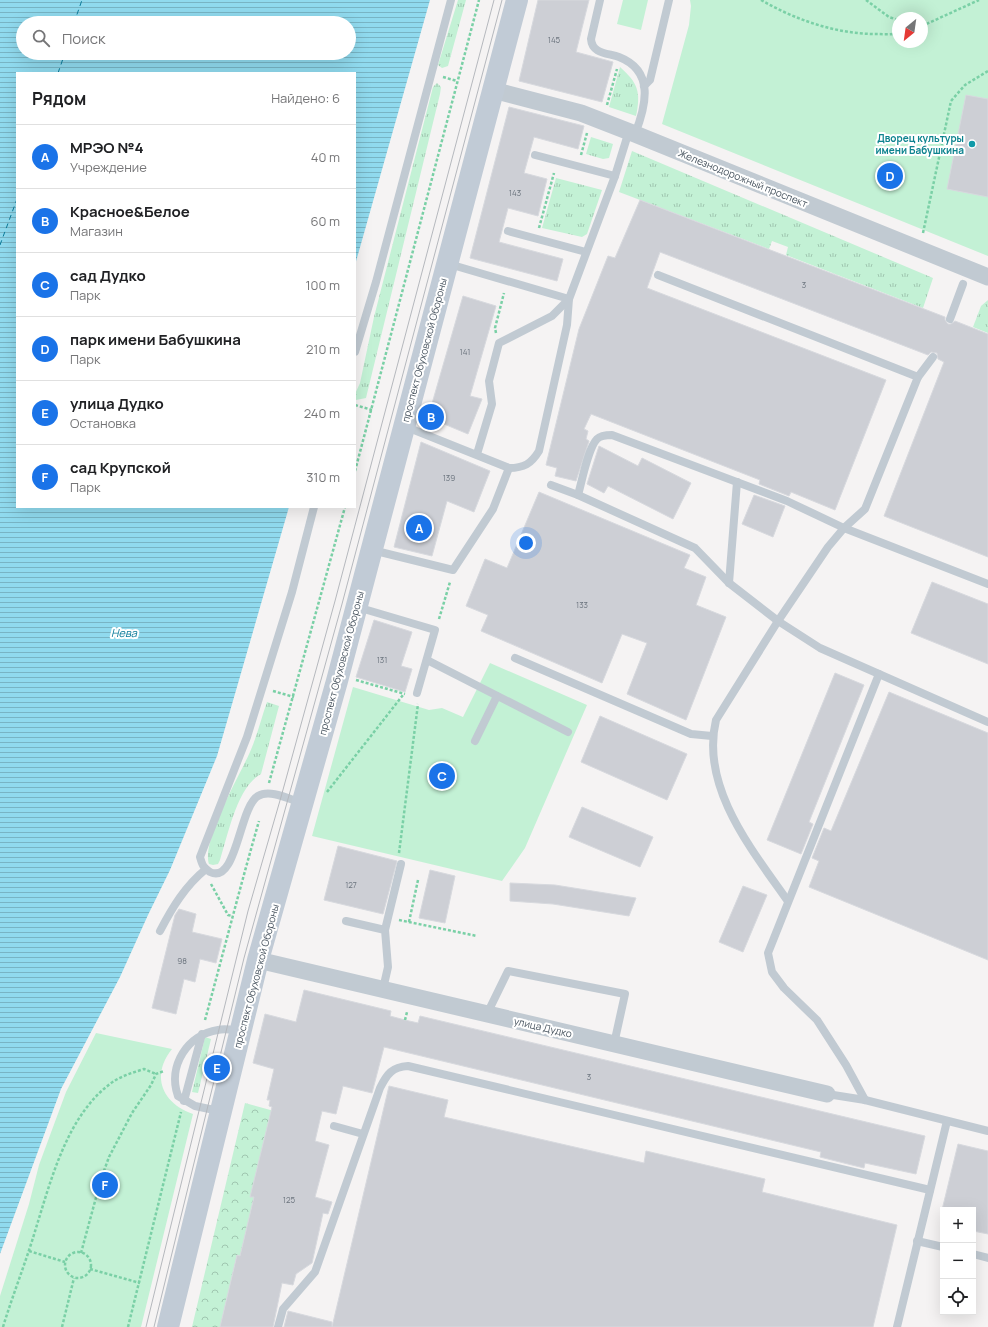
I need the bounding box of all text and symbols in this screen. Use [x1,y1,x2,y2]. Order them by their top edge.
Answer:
north arrow [892,12,928,48]
search box [16,16,356,60]
icon: search [30,27,52,49]
text: Поиск [62,28,106,49]
house number: 145 [548,34,561,45]
text: Рядом [32,87,86,110]
text: Найдено: 6 [271,89,340,107]
place label: Дворец культуры имени Бабушкина [875,131,964,157]
text: МРЭО №4 [70,137,144,158]
marker: Дворец культуры имени Бабушкина [967,139,977,149]
street label: Железнодорожный проспект [676,146,810,210]
text: A [41,148,49,166]
text: 40 m [311,148,340,166]
text: Учреждение [70,158,147,176]
pin: D [877,161,903,191]
house number: 143 [509,187,521,198]
text: Красное&Белое [70,201,190,222]
text: B [41,212,49,230]
text: 60 m [310,212,340,230]
text: Магазин [70,222,123,240]
text: сад Дудко [70,265,146,286]
text: C [40,276,50,294]
text: 100 m [305,276,340,294]
street label: проспект Обуховской Обороны [398,276,450,424]
house number: 3 [802,279,806,290]
text: Парк [70,286,100,304]
text: парк имени Бабушкина [70,329,241,350]
text: D [40,340,50,358]
text: 210 m [306,340,340,358]
house number: 141 [460,346,470,357]
text: Парк [70,350,100,368]
text: улица Дудко [70,393,164,414]
pin: B [418,402,444,432]
text: E [41,404,49,422]
text: 240 m [304,404,340,422]
text: Остановка [70,414,136,432]
text: сад Крупской [70,457,171,478]
text: F [42,468,48,486]
text: 310 m [306,468,340,486]
house number: 139 [443,472,455,483]
text: Парк [70,478,100,496]
pin: A [406,513,432,543]
your location [516,533,536,553]
street label: проспект Обуховской Обороны [315,589,367,737]
house number: 133 [576,599,588,610]
water label: Нева [111,625,138,640]
house number: 131 [377,654,387,665]
pin: C [429,761,455,791]
house number: 127 [345,879,357,890]
street label: проспект Обуховской Обороны [230,902,282,1050]
house number: 98 [177,955,187,966]
street label: улица Дудко [512,1013,574,1041]
pin: E [204,1053,230,1083]
house number: 3 [587,1071,591,1082]
pin: F [92,1170,118,1200]
house number: 125 [283,1194,296,1205]
map controls [940,1207,976,1315]
button: + [940,1207,976,1243]
button: − [940,1243,976,1279]
button: locate [940,1279,976,1315]

